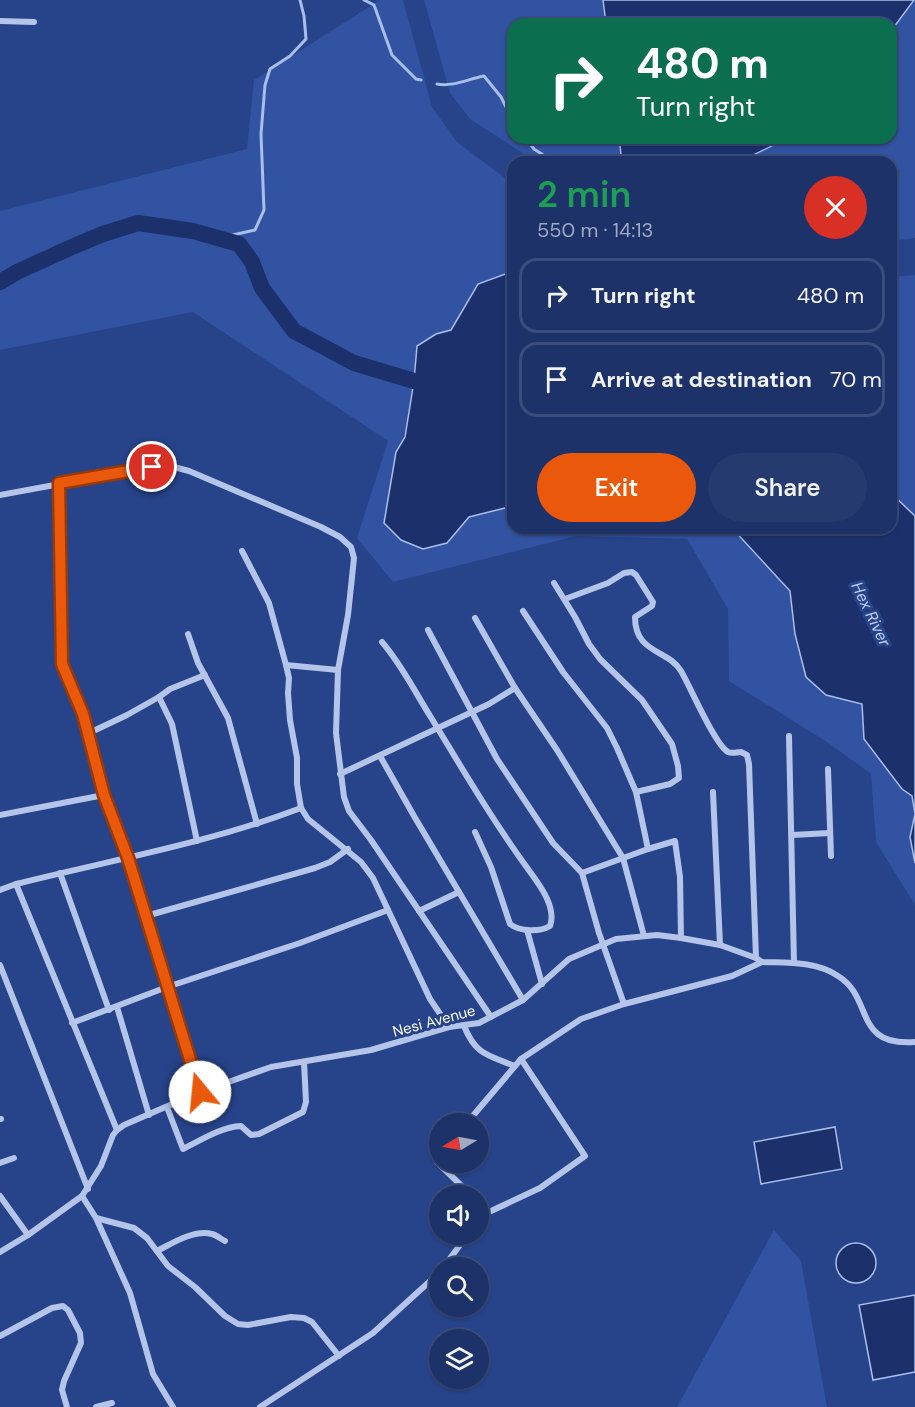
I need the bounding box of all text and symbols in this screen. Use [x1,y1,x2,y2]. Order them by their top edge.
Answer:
text: 480 m [636,36,769,91]
icon: right [537,42,615,120]
text: Turn right [636,89,756,124]
text: 2 min [537,171,631,218]
button: close [804,176,867,239]
text: 550 m · 14:13 [537,217,653,243]
icon: right [540,279,573,312]
text: Turn right [591,281,696,310]
text: 480 m [797,281,864,310]
icon: arrive [540,363,573,396]
text: Arrive at destination [591,365,812,394]
text: 70 m [830,365,882,394]
pin [126,441,177,492]
icon: arrive [135,450,168,483]
button: Exit [537,453,696,522]
button: Share [708,453,867,522]
water label: Hex River [846,578,896,651]
street label: Nesi Avenue [390,1000,478,1042]
position arrow [168,1060,232,1124]
north arrow [429,1113,489,1173]
map controls [429,1113,489,1389]
button: sound [429,1185,489,1245]
button: search [429,1257,489,1317]
button: layers [429,1329,489,1389]

